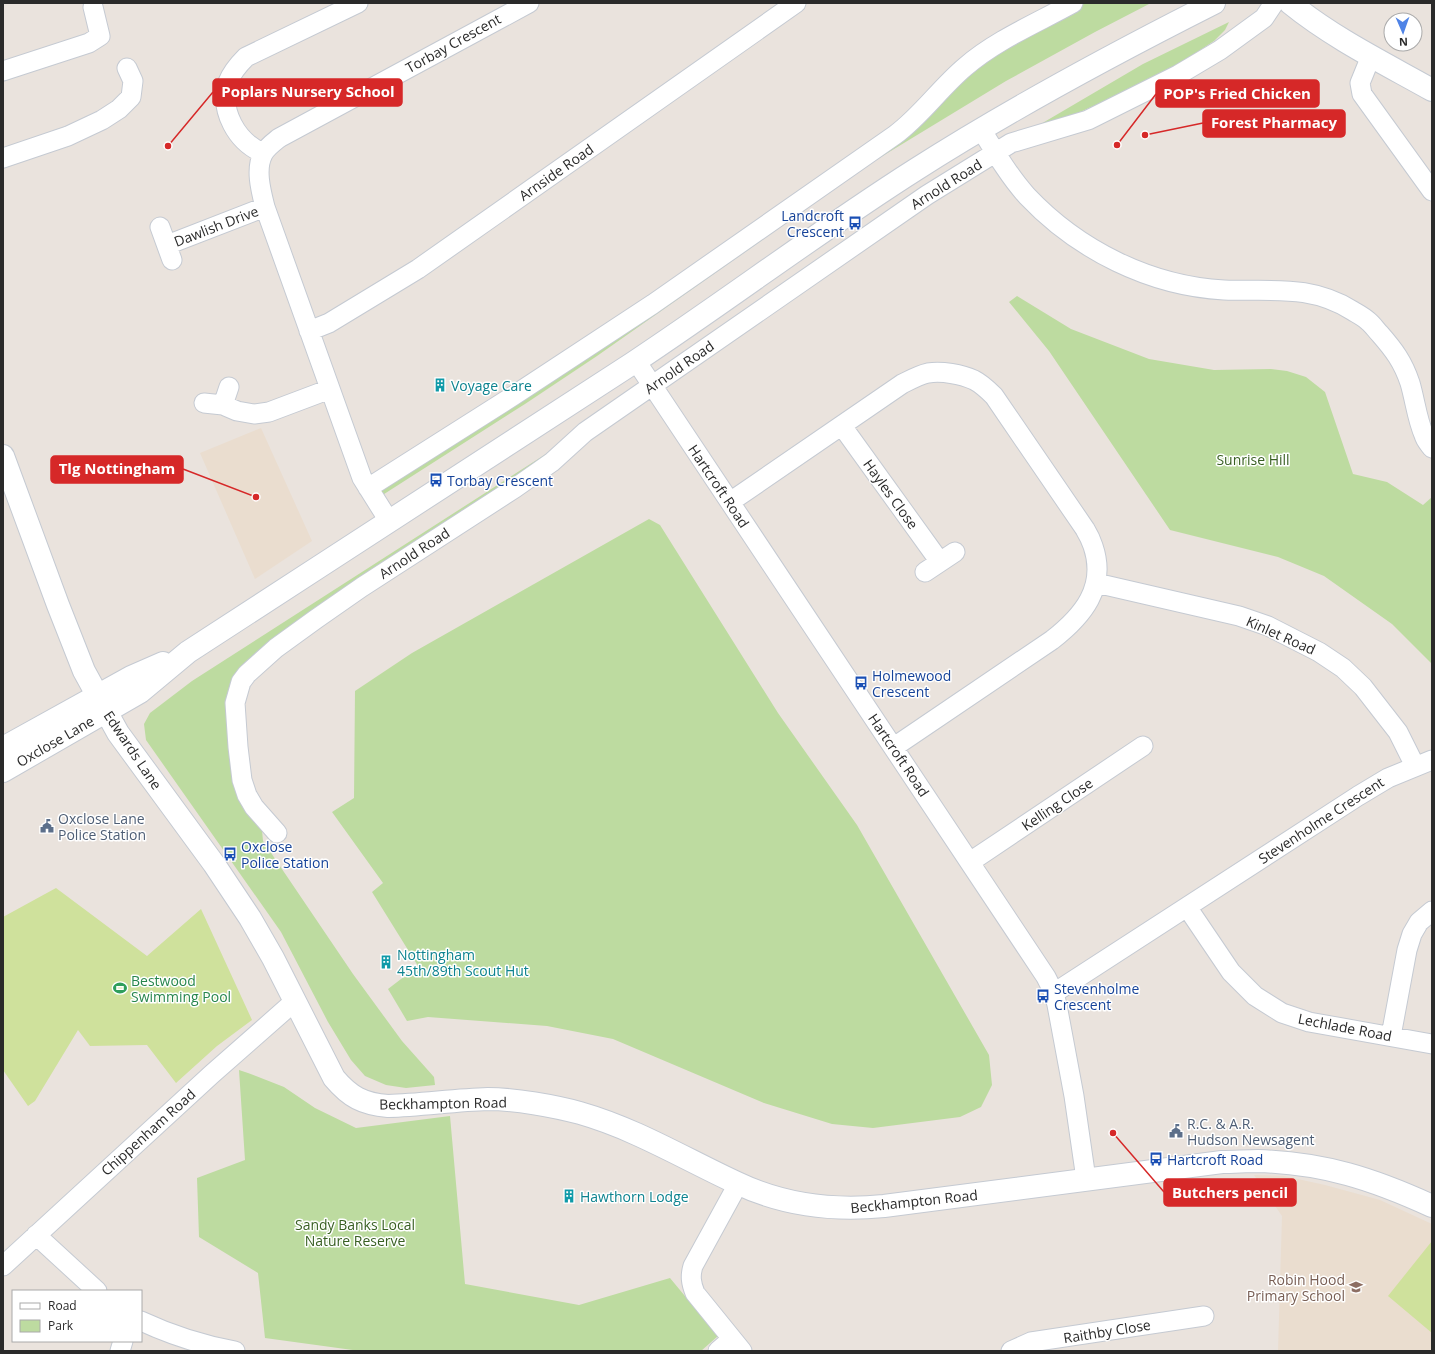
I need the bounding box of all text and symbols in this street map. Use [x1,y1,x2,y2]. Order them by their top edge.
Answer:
street label: Torbay Crescent [402,9,504,77]
north arrow [1383,12,1423,52]
text: N [1399,35,1408,50]
callout: Poplars Nursery School [213,79,402,106]
callout: POP's Fried Chicken [1156,80,1319,107]
text: Poplars Nursery School [221,81,395,101]
text: POP's Fried Chicken [1163,83,1311,103]
callout: Forest Pharmacy [1203,110,1345,137]
text: Forest Pharmacy [1211,112,1338,132]
street label: Arnside Road [515,139,597,205]
street label: Arnold Road [907,155,985,213]
street label: Dawlish Drive [171,201,261,251]
place label: Landcroft Crescent [781,206,844,241]
bus stop icon: Landcroft Crescent [847,215,863,231]
street label: Arnold Road [640,336,718,398]
place label: Voyage Care [451,376,532,395]
building icon: Voyage Care [432,377,448,393]
street label: Hartcroft Road [684,441,754,531]
park label: Sunrise Hill [1216,450,1290,469]
street label: Hayles Close [859,455,923,533]
callout: Tlg Nottingham [51,456,183,483]
text: Tlg Nottingham [59,458,175,478]
place label: Torbay Crescent [447,471,553,490]
bus stop icon: Torbay Crescent [428,472,444,488]
street label: Arnold Road [375,523,453,583]
street label: Kinlet Road [1243,611,1319,659]
place label: Holmewood Crescent [872,666,951,701]
bus stop icon: Holmewood Crescent [853,675,869,691]
street label: Edwards Lane [100,707,166,793]
street label: Hartcroft Road [864,710,934,800]
street label: Oxclose Lane [13,711,97,771]
street label: Stevenholme Crescent [1255,772,1387,868]
street label: Kelling Close [1018,773,1096,835]
place label: Oxclose Lane Police Station [58,809,146,844]
public building icon: Oxclose Lane Police Station [39,818,55,834]
place label: Oxclose Police Station [241,837,329,872]
bus stop icon: Oxclose Police Station [222,846,238,862]
place label: Nottingham 45th/89th Scout Hut [397,945,529,980]
building icon: Nottingham 45th/89th Scout Hut [378,954,394,970]
place label: Bestwood Swimming Pool [131,971,231,1006]
place label: Stevenholme Crescent [1054,979,1139,1014]
sports icon: Bestwood Swimming Pool [112,980,128,996]
bus stop icon: Stevenholme Crescent [1035,988,1051,1004]
street label: Lechlade Road [1296,1009,1394,1045]
street label: Chippenham Road [97,1084,199,1180]
street label: Beckhampton Road [379,1092,507,1114]
place label: R.C. & A.R. Hudson Newsagent [1187,1114,1315,1149]
public building icon: R.C. & A.R. Hudson Newsagent [1168,1123,1184,1139]
place label: Hartcroft Road [1167,1150,1263,1169]
bus stop icon: Hartcroft Road [1148,1151,1164,1167]
callout: Butchers pencil [1164,1179,1296,1206]
text: Butchers pencil [1172,1182,1288,1202]
street label: Beckhampton Road [849,1185,979,1217]
place label: Hawthorn Lodge [580,1187,689,1206]
building icon: Hawthorn Lodge [561,1188,577,1204]
park label: Sandy Banks Local Nature Reserve [295,1215,415,1250]
place label: Robin Hood Primary School [1247,1270,1345,1305]
school or university icon: Robin Hood Primary School [1348,1279,1364,1295]
legend [12,1290,142,1342]
text: Road [48,1297,77,1314]
street label: Raithby Close [1062,1315,1152,1347]
text: Park [48,1317,74,1334]

